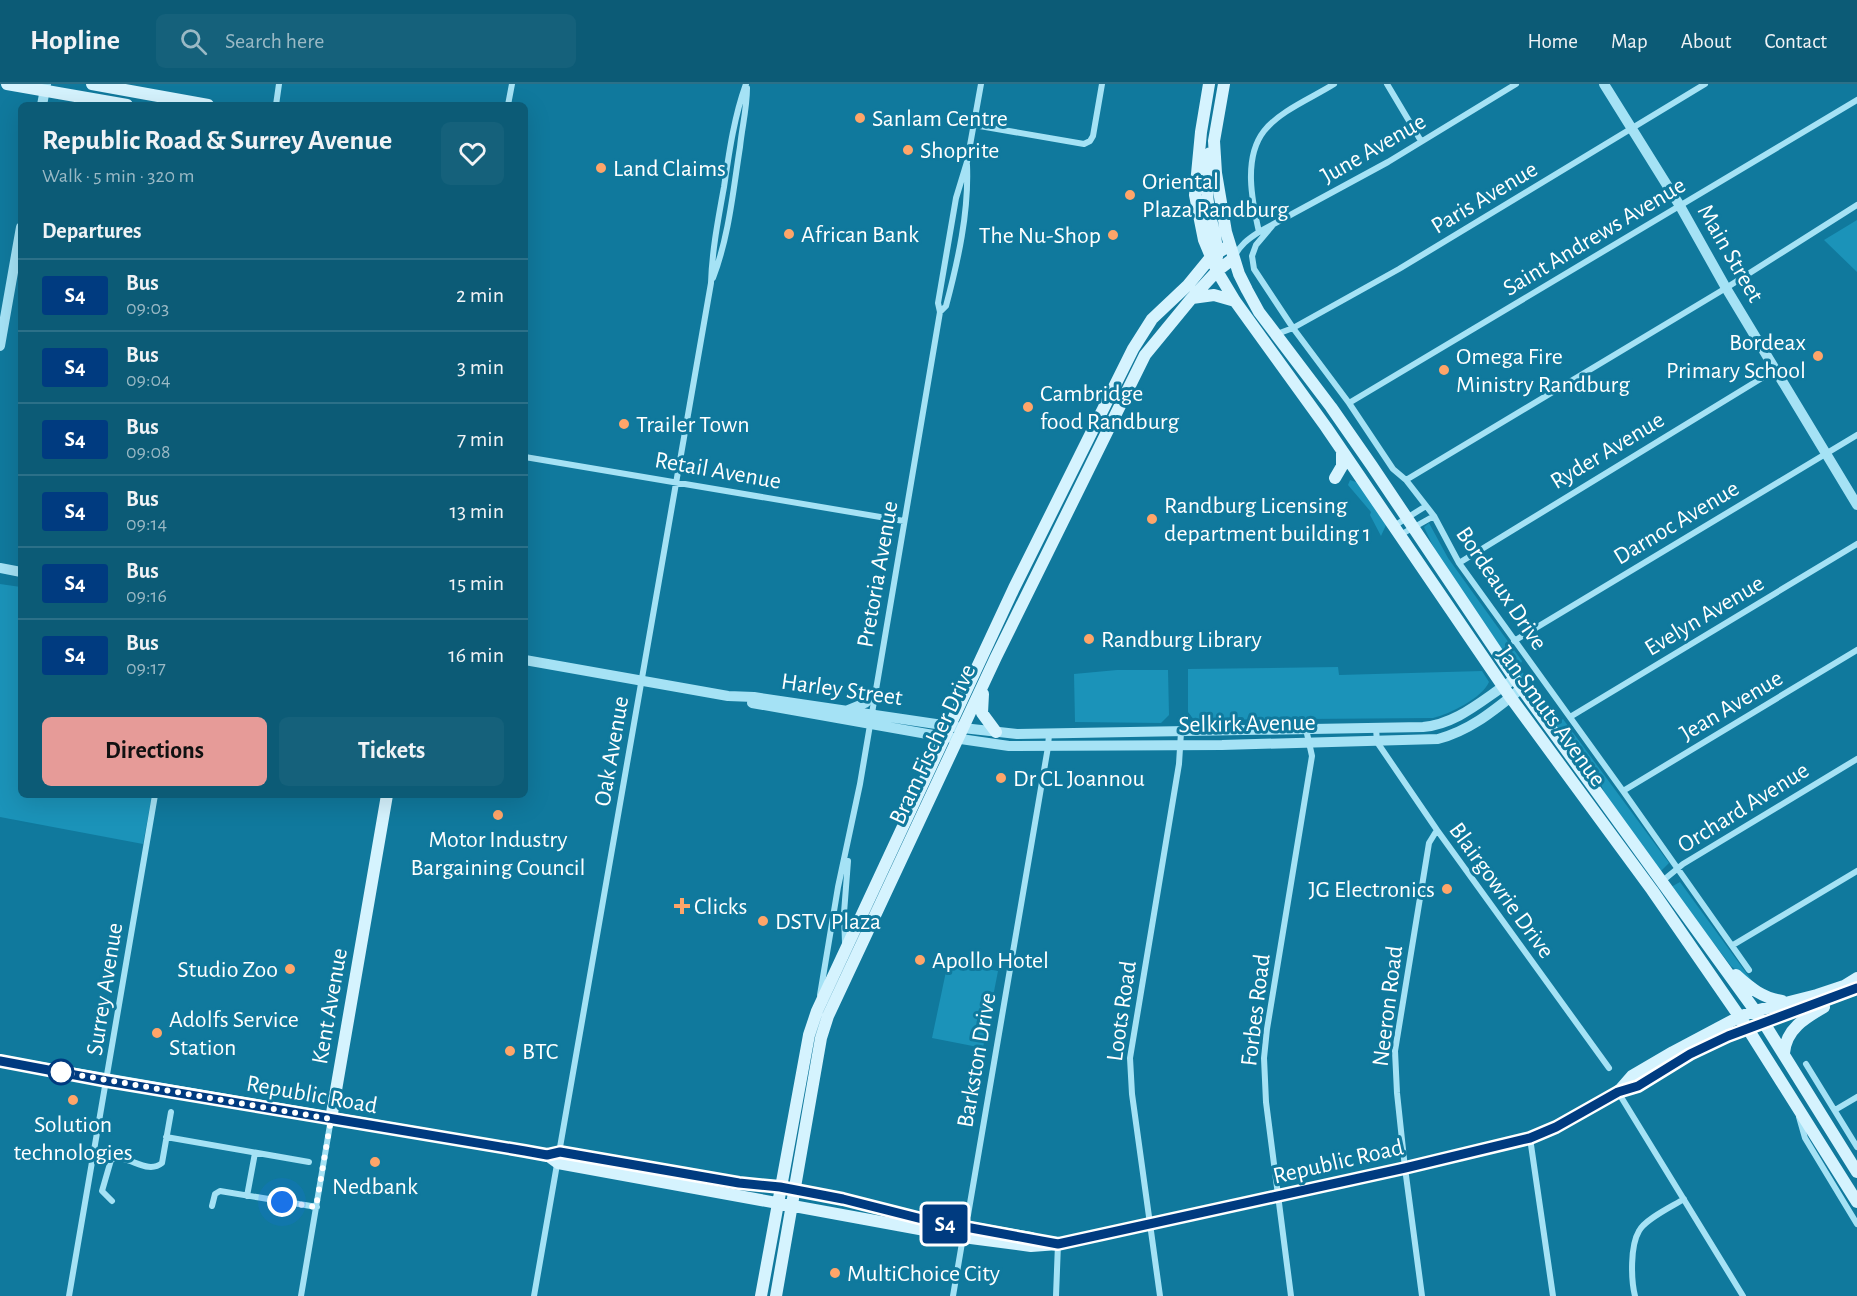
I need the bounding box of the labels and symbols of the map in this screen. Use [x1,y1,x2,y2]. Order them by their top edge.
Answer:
place label: Sanlam Centre [872,107,1008,131]
street label: June Avenue [1317,109,1430,188]
marker: Sanlam Centre [853,111,867,125]
place label: Shoprite [920,139,999,163]
marker: Shoprite [901,143,915,157]
place label: Land Claims [613,157,726,181]
street label: Paris Avenue [1427,157,1542,239]
marker: Land Claims [594,161,608,175]
place label: Oriental Plaza Randburg [1142,170,1289,222]
street label: Saint Andrews Avenue [1499,173,1690,301]
marker: Oriental Plaza Randburg [1123,188,1137,202]
street label: Main Street [1693,201,1768,307]
place label: African Bank [801,223,919,247]
place label: The Nu-Shop [979,224,1101,248]
marker: African Bank [782,227,796,241]
marker: The Nu-Shop [1106,228,1120,242]
place label: Bordeax Primary School [1666,331,1807,383]
place label: Omega Fire Ministry Randburg [1456,345,1630,397]
marker: Bordeax Primary School [1811,349,1825,363]
marker: Omega Fire Ministry Randburg [1437,363,1451,377]
place label: Cambridge food Randburg [1040,382,1179,434]
marker: Cambridge food Randburg [1021,400,1035,414]
street label: Ryder Avenue [1547,408,1669,494]
place label: Trailer Town [636,413,750,437]
marker: Trailer Town [617,417,631,431]
street label: Retail Avenue [653,448,783,494]
street label: Darnoc Avenue [1610,476,1743,570]
place label: Randburg Licensing department building 1 [1164,494,1371,546]
street label: Pretoria Avenue [853,499,903,649]
marker: Randburg Licensing department building 1 [1145,512,1159,526]
street label: Bordeaux Drive [1451,523,1551,655]
street label: Evelyn Avenue [1641,571,1768,661]
place label: Randburg Library [1101,628,1262,652]
marker: Randburg Library [1082,632,1096,646]
street label: Jan Smuts Avenue [1492,642,1610,791]
street label: Bram Fischer Drive [885,661,980,828]
street label: Jean Avenue [1676,666,1787,746]
street label: Harley Street [780,670,904,710]
street label: Oak Avenue [591,694,633,808]
street label: Selkirk Avenue [1178,711,1316,737]
street label: Orchard Avenue [1674,758,1813,858]
place label: Dr CL Joannou [1013,767,1145,791]
marker: Dr CL Joannou [994,771,1008,785]
marker: Motor Industry Bargaining Council [491,808,505,822]
street label: Blairgowrie Drive [1444,818,1558,963]
place label: Motor Industry Bargaining Council [410,828,586,880]
place label: JG Electronics [1309,878,1435,902]
marker: JG Electronics [1440,882,1454,896]
place label: Clicks [694,895,747,919]
marker: Clicks [675,899,689,913]
place label: DSTV Plaza [775,910,881,934]
marker: DSTV Plaza [756,914,770,928]
street label: Surrey Avenue [83,921,127,1057]
street label: Neeron Road [1369,944,1407,1068]
street label: Kent Avenue [308,946,352,1066]
place label: Apollo Hotel [932,949,1049,973]
marker: Apollo Hotel [913,953,927,967]
street label: Forbes Road [1237,953,1275,1068]
place label: Studio Zoo [177,958,278,982]
street label: Loots Road [1103,959,1141,1063]
marker: Studio Zoo [283,962,297,976]
street label: Barkston Drive [953,991,1001,1129]
place label: Adolfs Service Station [169,1008,299,1060]
marker: Adolfs Service Station [150,1026,164,1040]
place label: BTC [522,1040,558,1064]
marker: BTC [503,1044,517,1058]
unlabelled marker [48,1059,74,1085]
street label: Republic Road [244,1072,379,1118]
marker: Solution technologies [66,1093,80,1107]
place label: Solution technologies [13,1113,133,1165]
street label: Republic Road [1271,1135,1406,1189]
marker: Nedbank [368,1155,382,1169]
place label: Nedbank [332,1175,418,1199]
your location [267,1187,297,1217]
line badge: S4 [918,1204,972,1244]
place label: MultiChoice City [847,1262,1000,1286]
marker: MultiChoice City [828,1266,842,1280]

